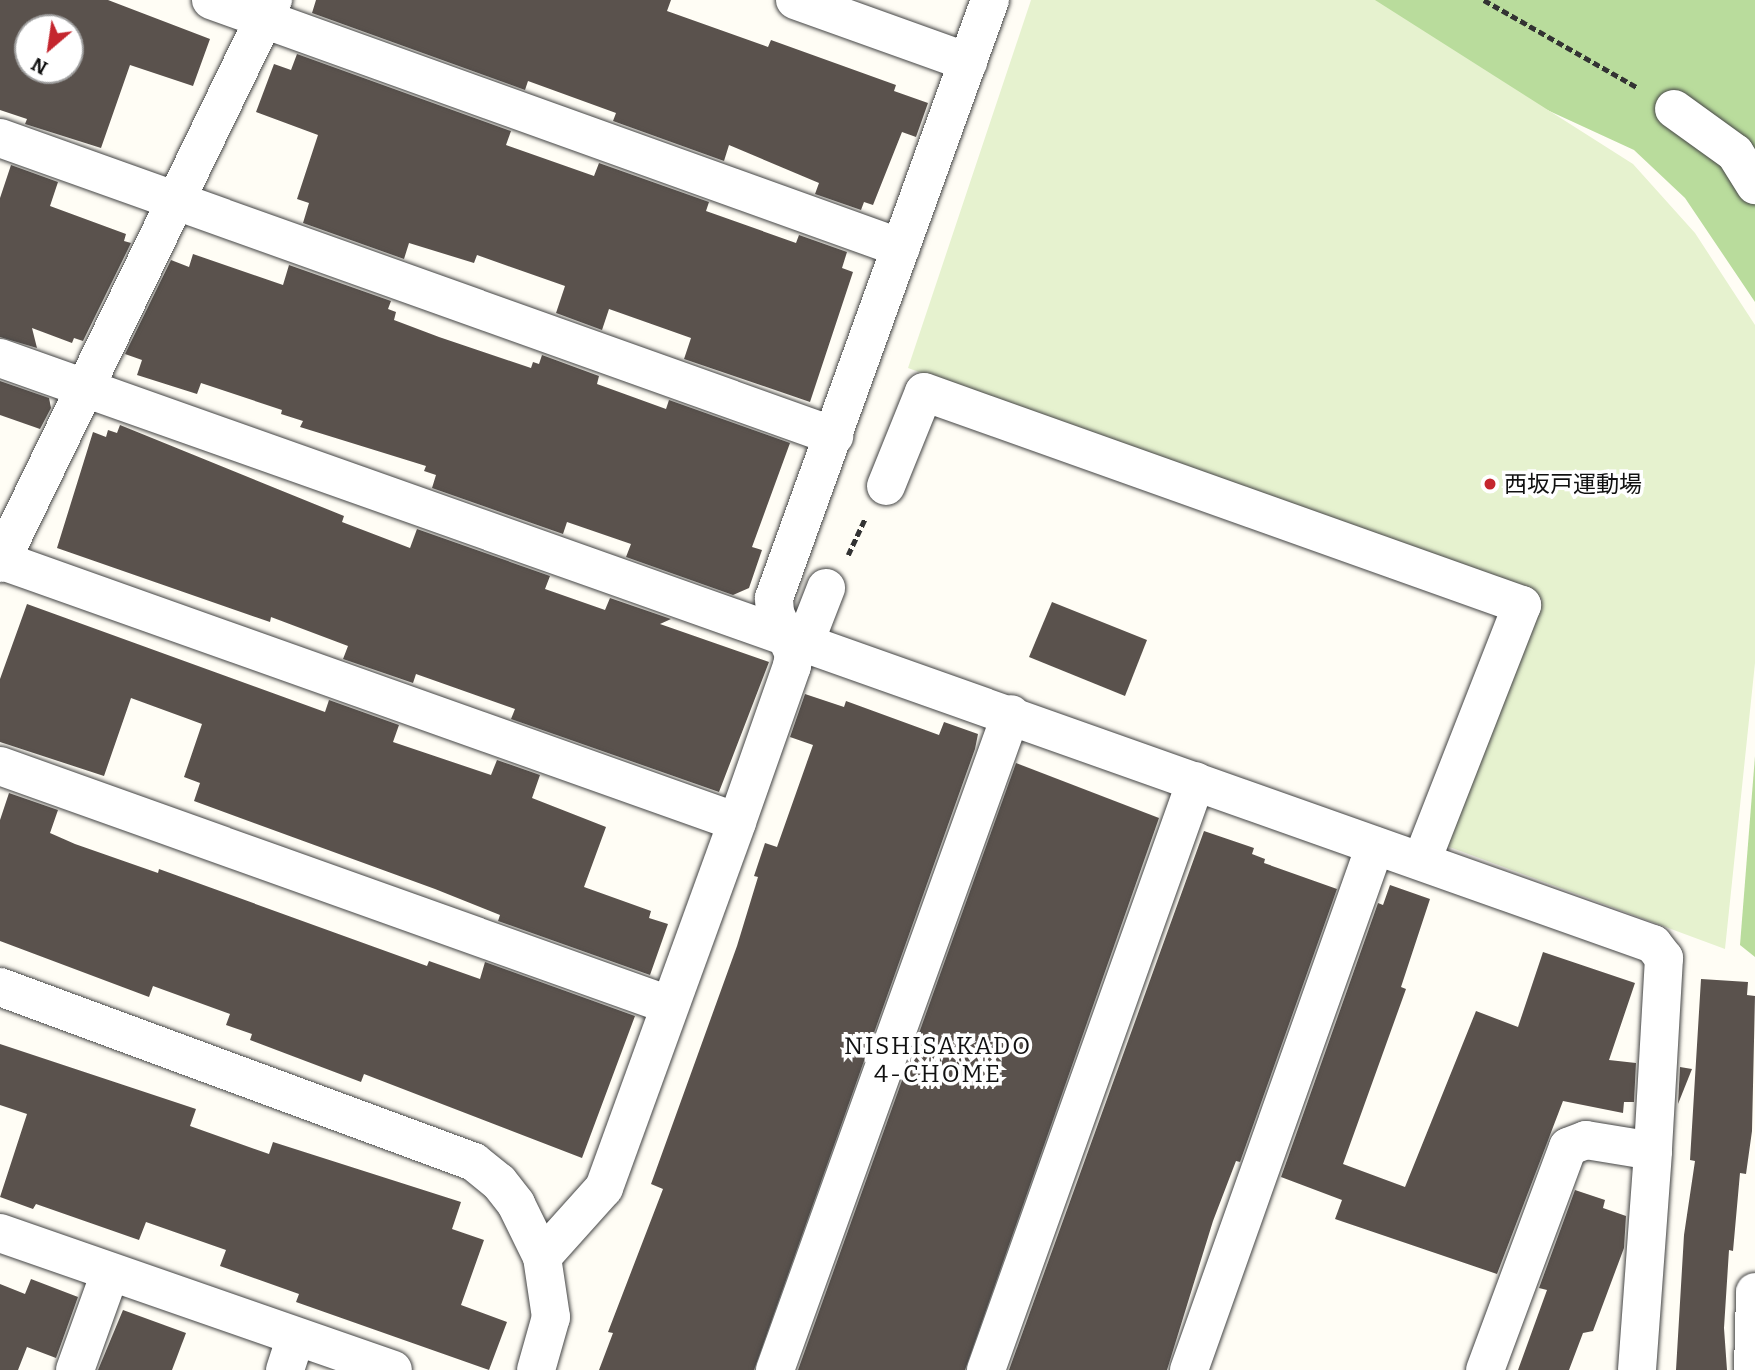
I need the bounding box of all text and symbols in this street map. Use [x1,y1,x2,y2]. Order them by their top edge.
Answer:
north arrow [14,14,84,84]
text: N [28,52,52,80]
place label: 西坂戸運動場 [1504,470,1642,498]
marker: 西坂戸運動場 [1482,476,1498,492]
district label: NISHISAKADO 4-CHOME [845,1033,1031,1089]

